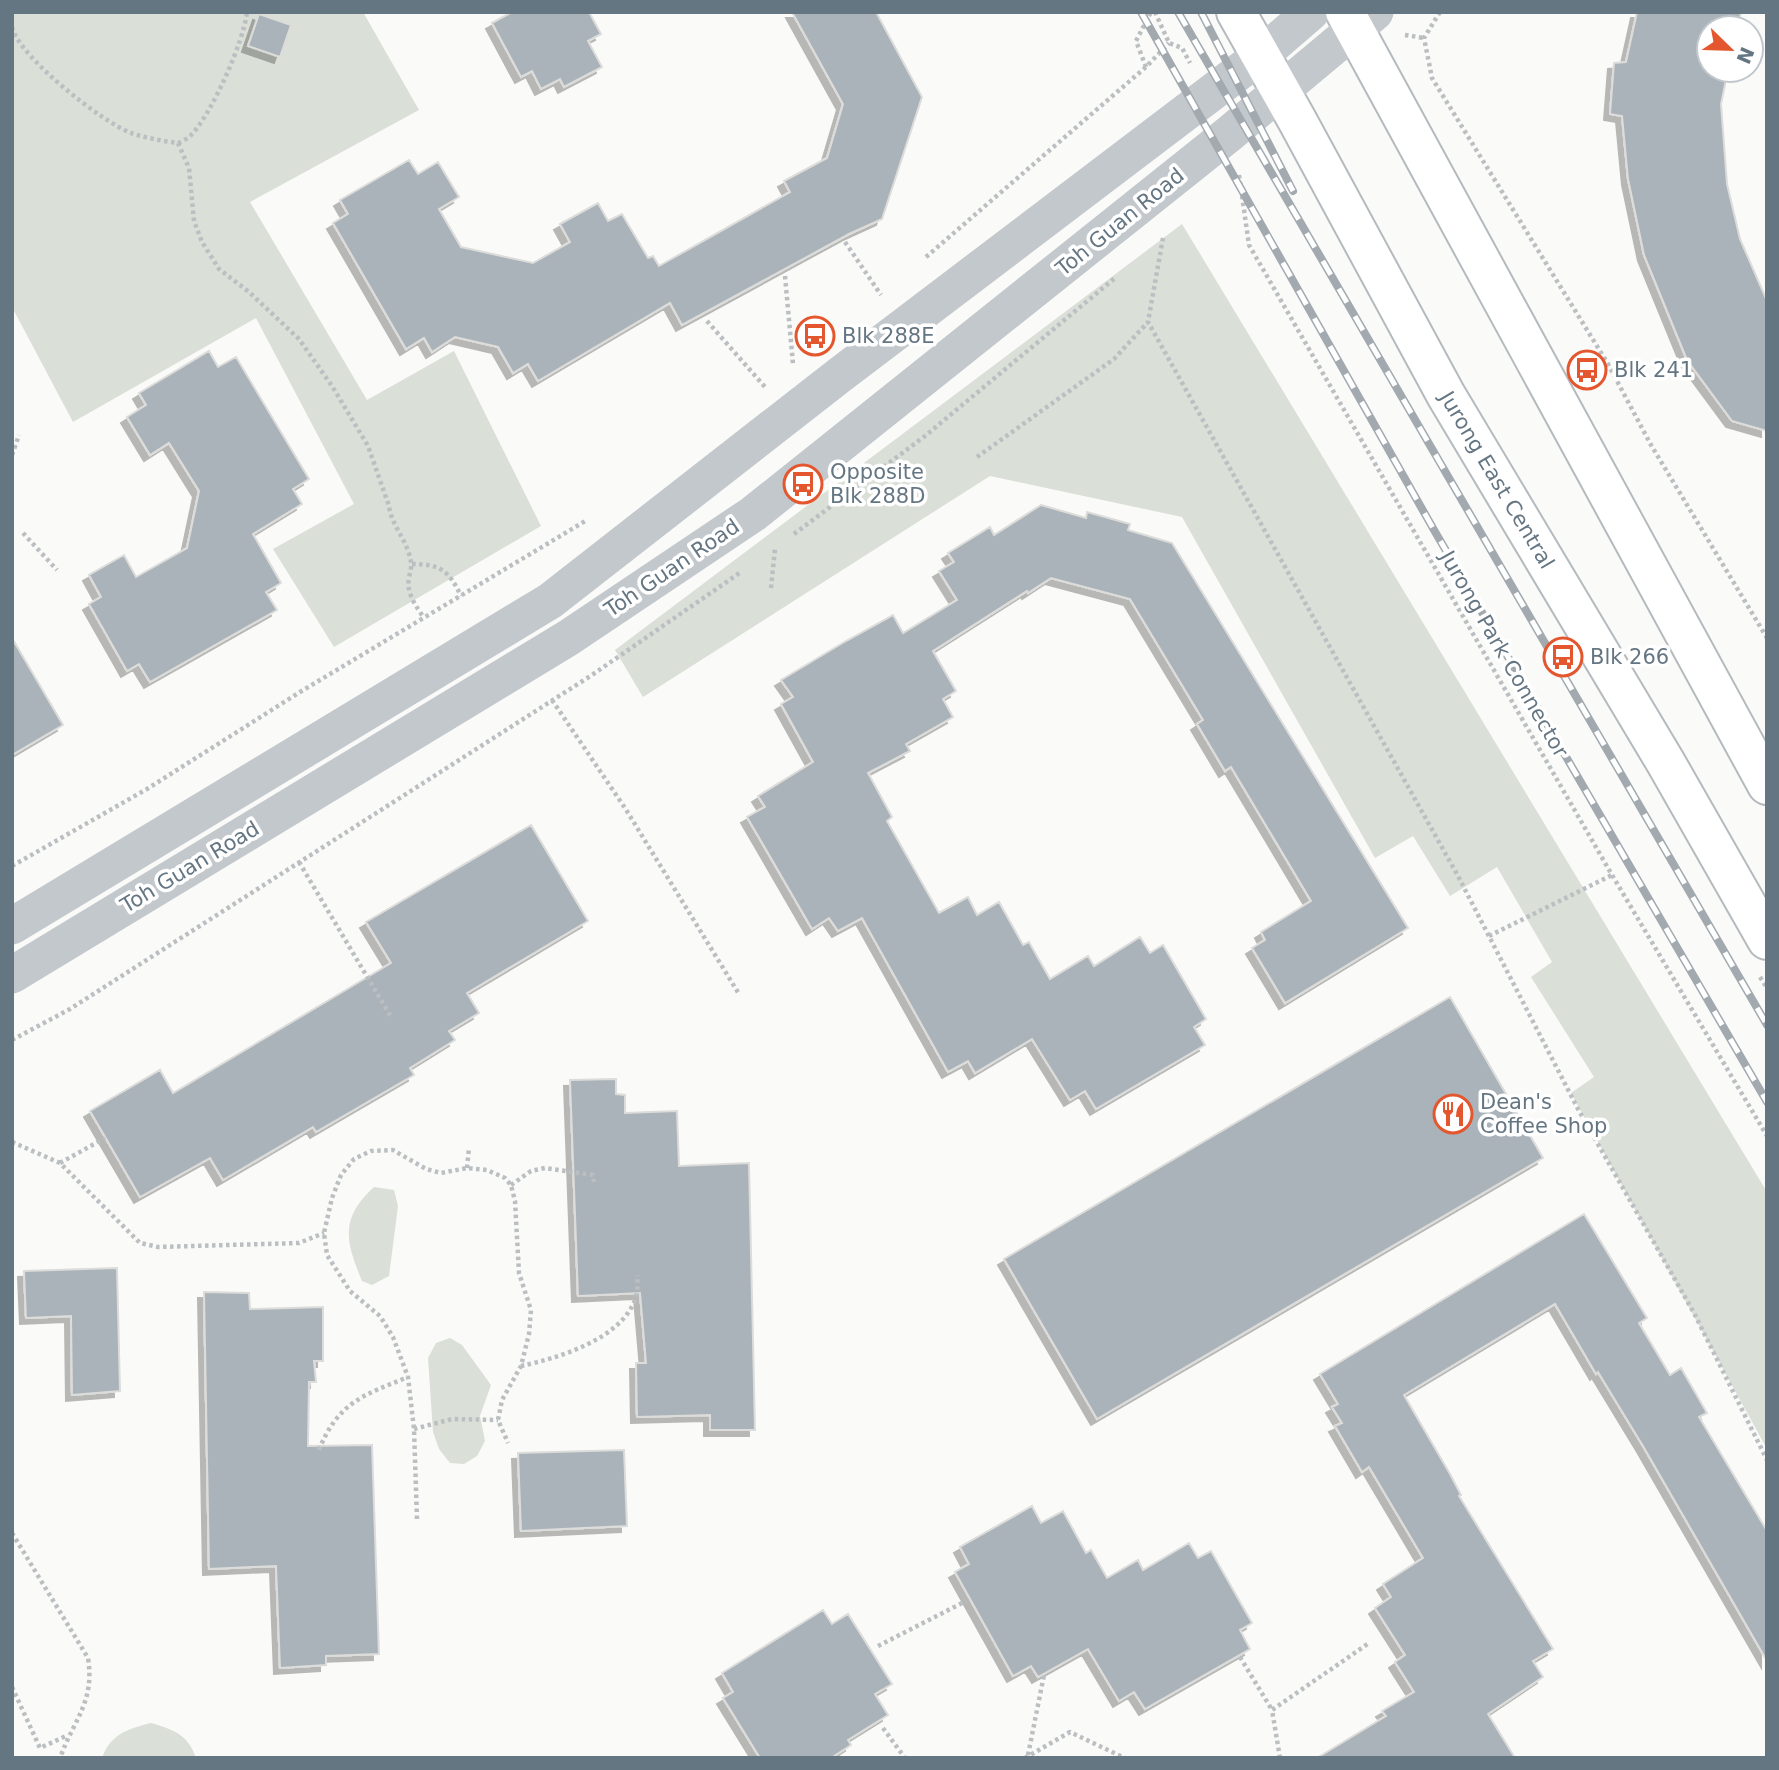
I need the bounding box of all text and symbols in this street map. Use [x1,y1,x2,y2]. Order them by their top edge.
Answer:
north arrow [1695,14,1765,84]
text: N [1732,44,1759,67]
street label: Toh Guan Road [1051,163,1189,281]
bus stop icon: Blk 288E [794,315,836,357]
place label: Blk 288E [842,324,934,348]
bus stop icon: Blk 241 [1566,349,1608,391]
place label: Blk 241 [1614,358,1693,382]
street label: Jurong East Central [1434,385,1559,573]
place label: Opposite Blk 288D [830,460,925,508]
bus stop icon: Opposite Blk 288D [782,463,824,505]
street label: Toh Guan Road [599,514,744,622]
street label: Jurong Park Connector [1434,545,1573,762]
bus stop icon: Blk 266 [1542,636,1584,678]
place label: Blk 266 [1590,645,1669,669]
street label: Toh Guan Road [116,816,264,918]
place label: Dean's Coffee Shop [1480,1090,1607,1138]
restaurant icon: Dean's Coffee Shop [1432,1093,1474,1135]

